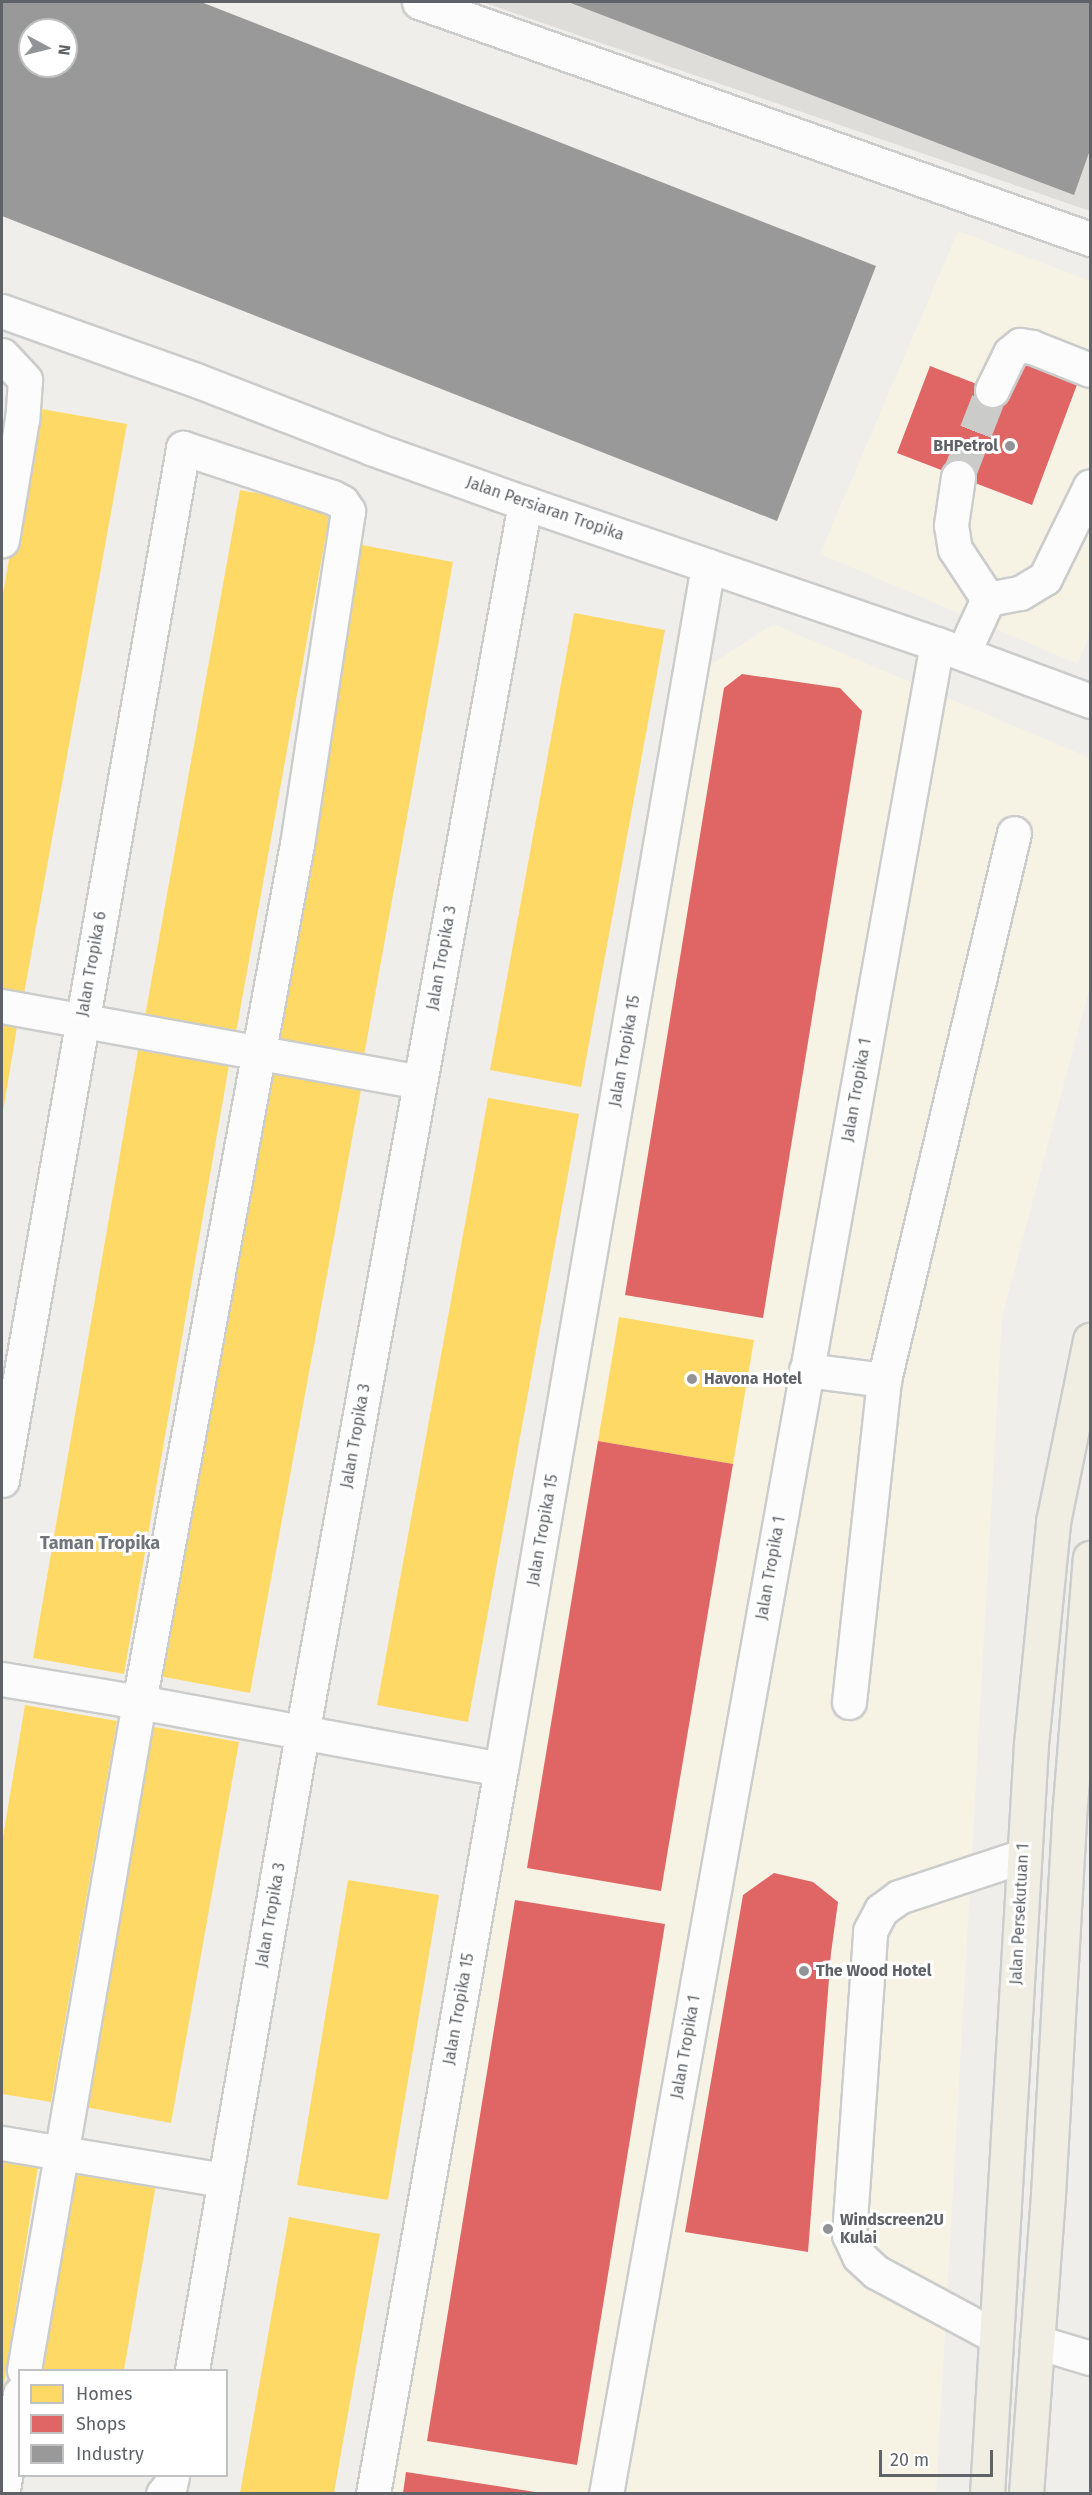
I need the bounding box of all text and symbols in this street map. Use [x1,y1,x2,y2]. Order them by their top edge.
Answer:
north arrow [18,18,78,78]
text: N [54,44,74,56]
place label: BHPetrol [933,436,998,456]
marker: BHPetrol [1003,439,1017,453]
street label: Jalan Persiaran Tropika [463,473,627,545]
street label: Jalan Tropika 3 [423,904,461,1012]
street label: Jalan Tropika 6 [73,910,111,1018]
street label: Jalan Tropika 15 [606,994,644,1108]
street label: Jalan Tropika 1 [838,1037,876,1143]
place label: Havona Hotel [704,1369,802,1389]
marker: Havona Hotel [685,1372,699,1386]
street label: Jalan Tropika 3 [337,1382,375,1490]
street label: Jalan Tropika 15 [524,1473,562,1587]
street label: Jalan Tropika 1 [752,1515,790,1621]
district label: Taman Tropika [40,1532,160,1554]
street label: Jalan Persekutuan 1 [1007,1843,1033,1985]
street label: Jalan Tropika 3 [252,1861,290,1969]
street label: Jalan Tropika 15 [440,1952,478,2066]
place label: The Wood Hotel [816,1961,931,1981]
marker: The Wood Hotel [797,1964,811,1978]
street label: Jalan Tropika 1 [667,1994,705,2100]
place label: Windscreen2U Kulai [840,2210,944,2248]
marker: Windscreen2U Kulai [821,2222,835,2236]
legend [18,2369,228,2477]
text: Homes [76,2383,132,2405]
text: Shops [76,2413,126,2435]
scale bar [882,2438,996,2476]
text: Industry [76,2443,144,2465]
text: 20 m [890,2449,929,2471]

